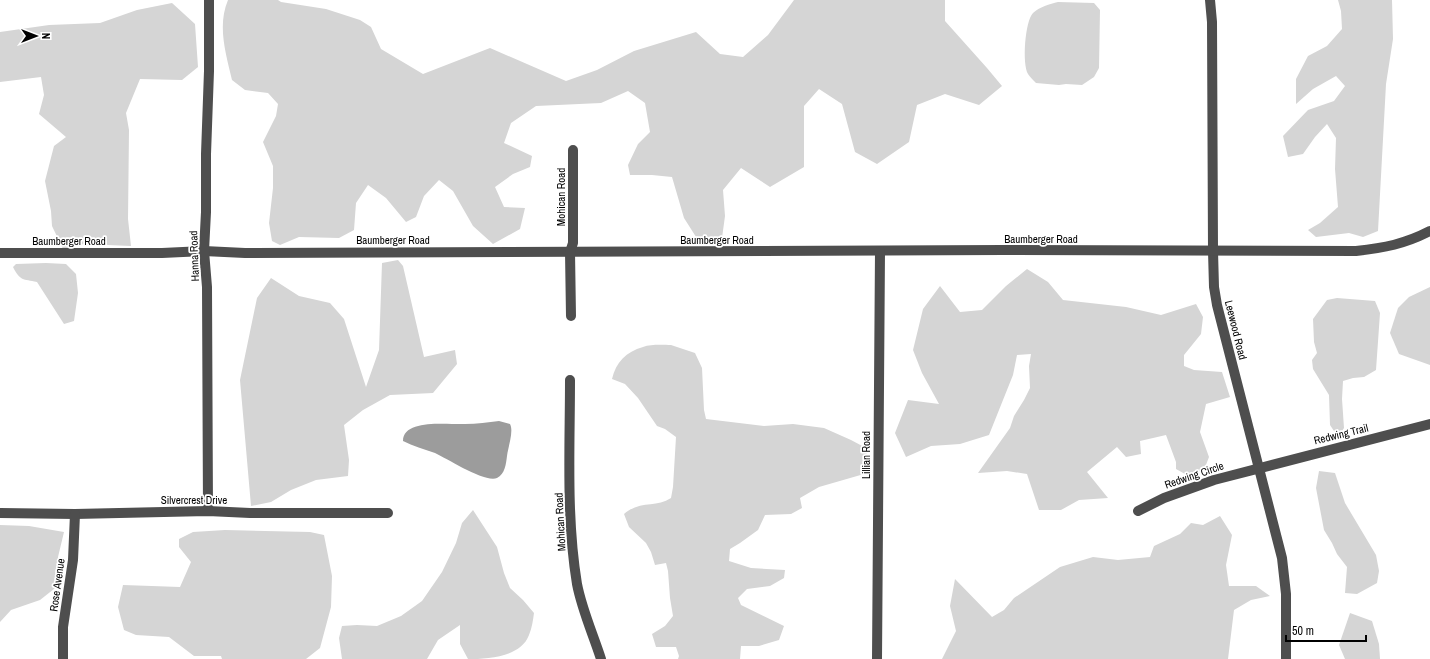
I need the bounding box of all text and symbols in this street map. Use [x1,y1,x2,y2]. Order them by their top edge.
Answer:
north arrow [16,16,56,56]
text: N [39,33,53,39]
street label: Mohican Road [554,168,568,226]
street label: Hanna Road [186,230,202,282]
street label: Baumberger Road [1004,232,1078,246]
street label: Baumberger Road [356,233,430,247]
street label: Baumberger Road [680,233,754,247]
street label: Baumberger Road [32,234,106,248]
street label: Leewood Road [1222,299,1250,361]
street label: Redwing Trail [1312,420,1370,448]
street label: Lillian Road [859,431,873,479]
street label: Redwing Circle [1163,458,1225,492]
street label: Mohican Road [551,492,569,552]
street label: Silvercrest Drive [161,493,227,507]
street label: Rose Avenue [46,558,68,612]
scale bar [1286,617,1366,643]
text: 50 m [1292,623,1314,639]

